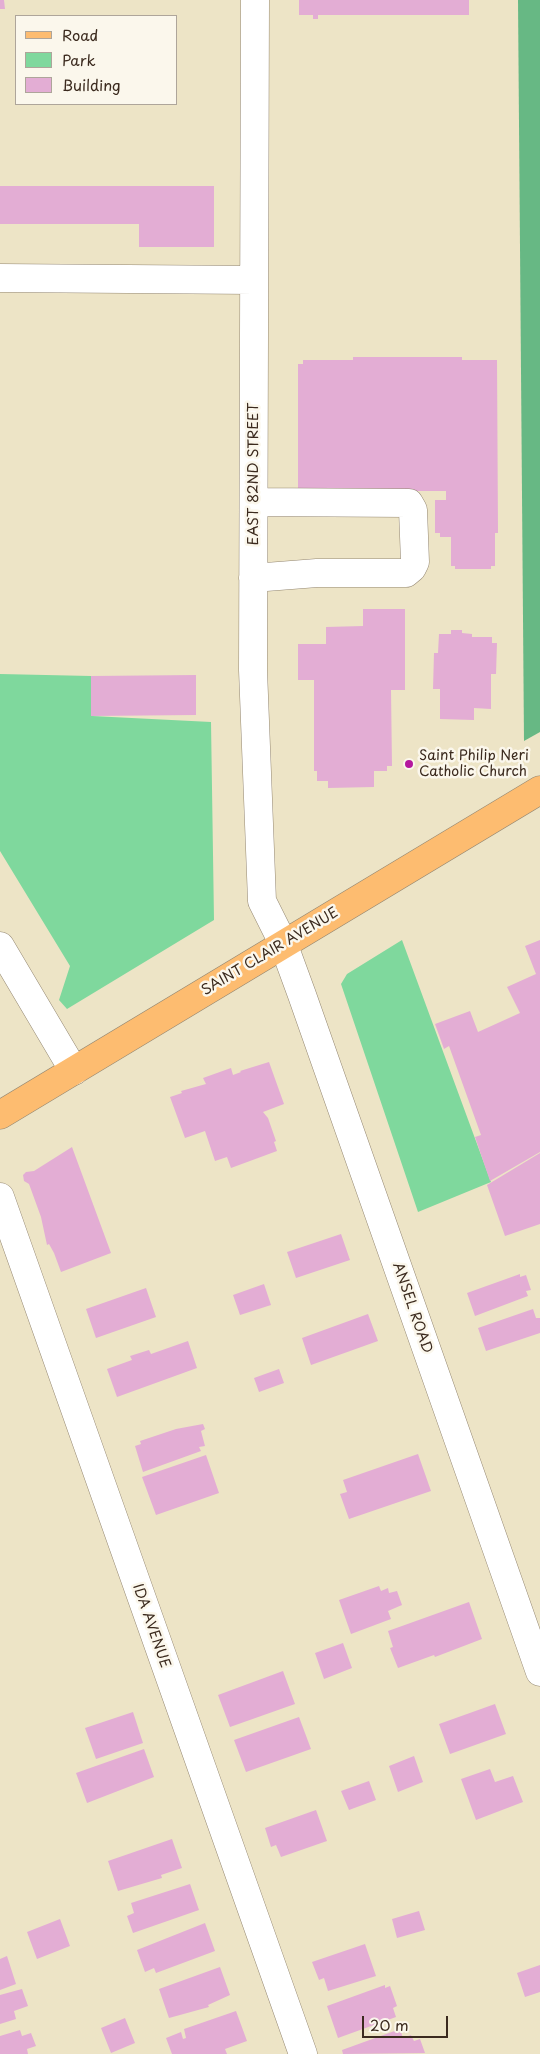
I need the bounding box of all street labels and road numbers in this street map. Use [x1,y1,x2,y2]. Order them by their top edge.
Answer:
street label: EAST 82ND STREET [246,403,262,545]
street label: SAINT CLAIR AVENUE [199,905,341,999]
street label: ANSEL ROAD [389,1260,435,1356]
street label: IDA AVENUE [129,1582,173,1670]

